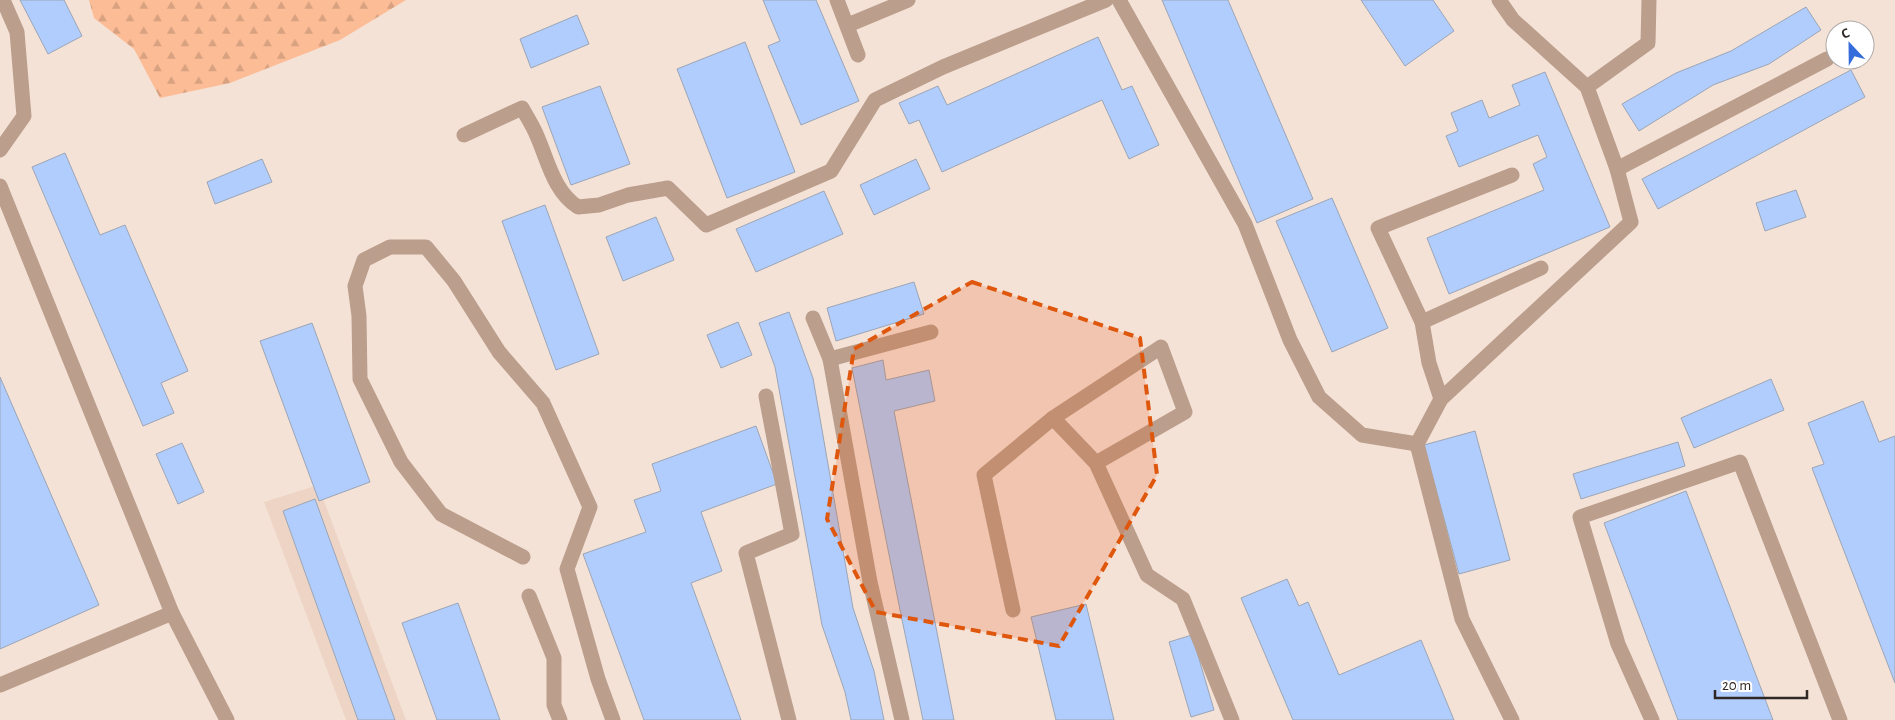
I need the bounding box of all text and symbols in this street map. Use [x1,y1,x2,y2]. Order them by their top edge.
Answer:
north arrow [1825,20,1875,70]
text: С [1839,26,1852,42]
scale bar [1715,668,1808,700]
text: 20 m [1722,678,1751,693]

